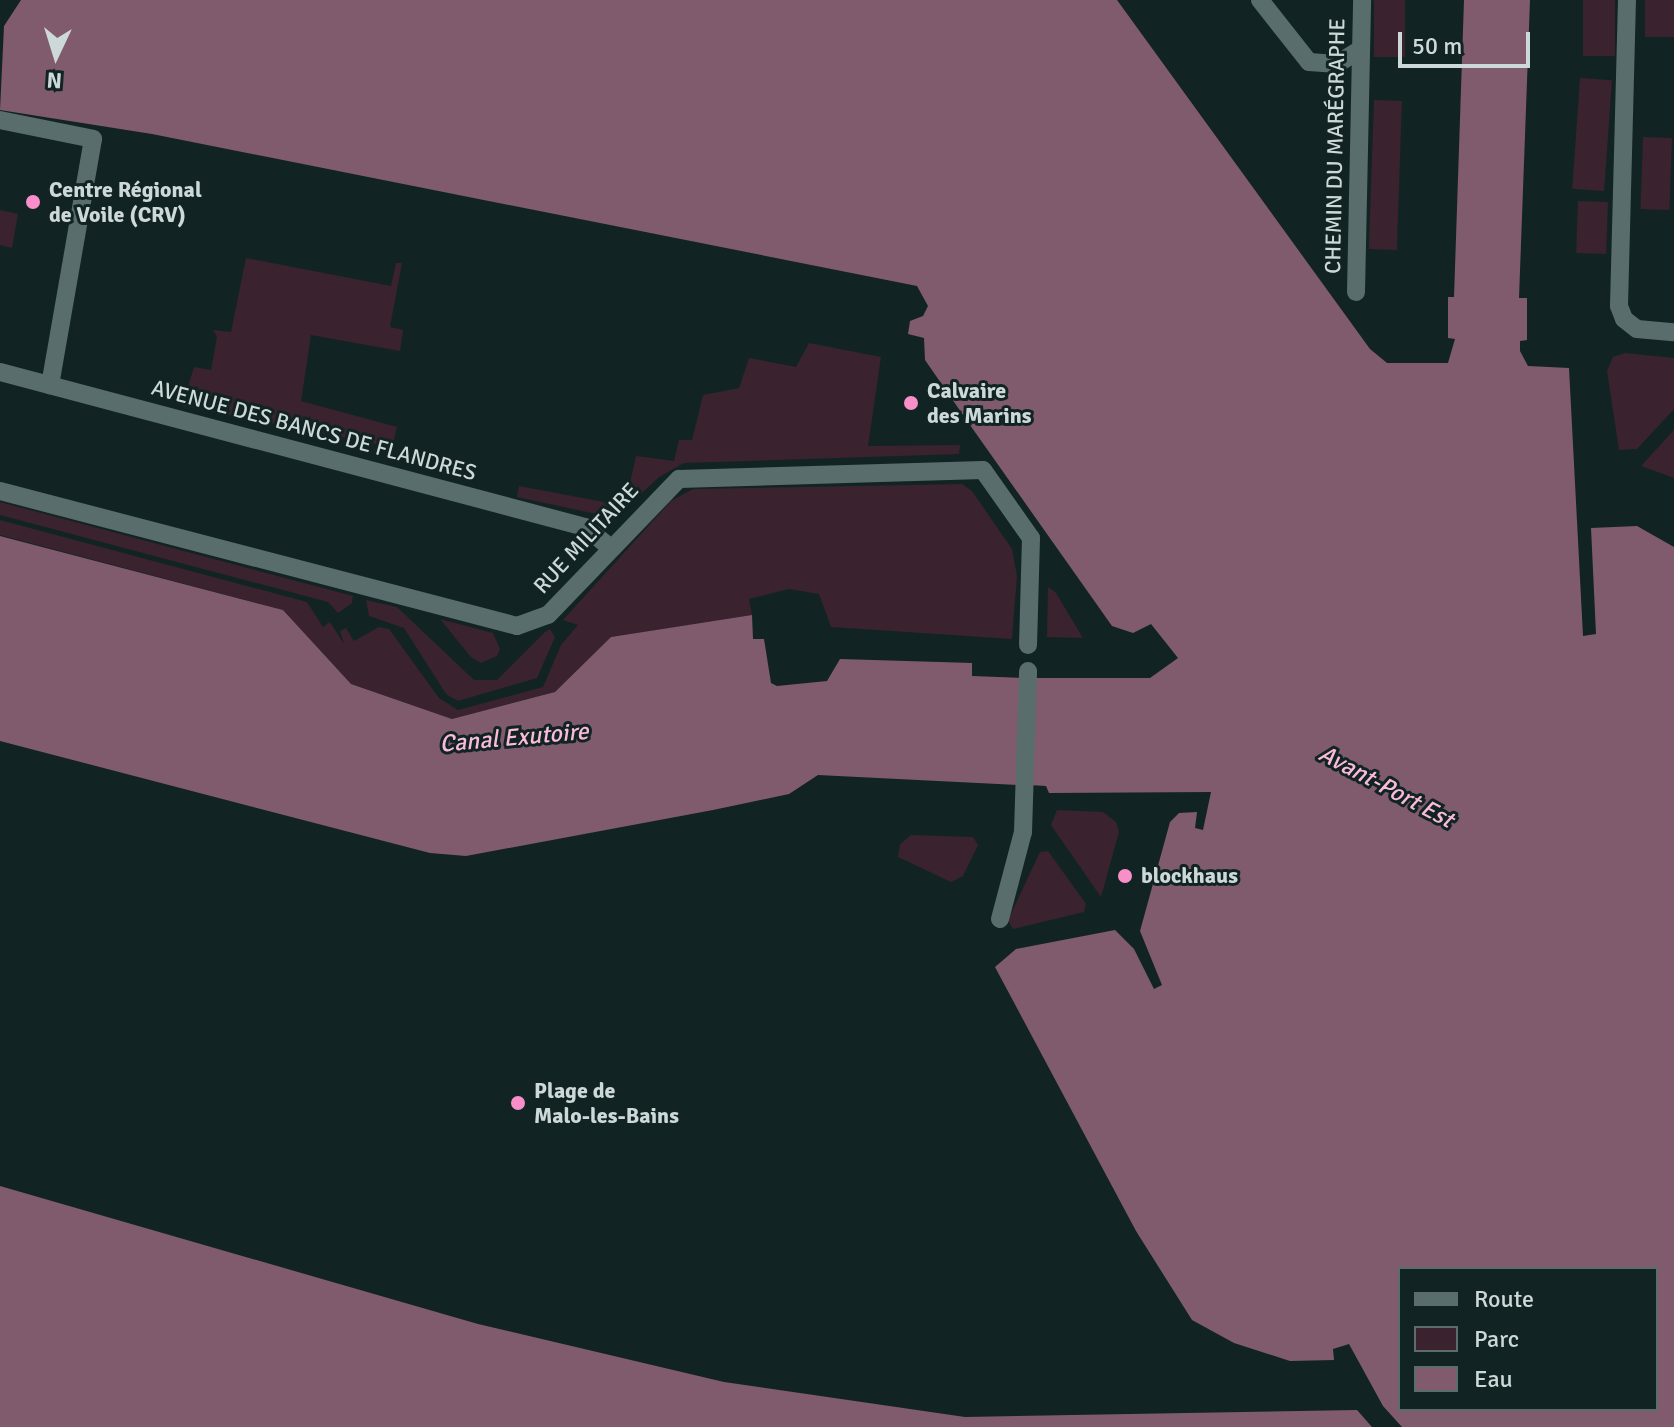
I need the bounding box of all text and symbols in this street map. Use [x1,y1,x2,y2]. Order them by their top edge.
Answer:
north arrow [16,16,96,96]
scale bar [1402,16,1534,66]
street label: CHEMIN DU MARÉGRAPHE [1320,18,1350,274]
text: 50 m [1412,31,1462,61]
text: N [46,66,63,94]
place label: Centre Régional de Voile (CRV) [49,176,202,228]
marker: Centre Régional de Voile (CRV) [24,193,42,211]
street label: AVENUE DES BANCS DE FLANDRES [149,374,479,486]
place label: Calvaire des Marins [927,377,1031,428]
marker: Calvaire des Marins [902,394,920,412]
street label: RUE MILITAIRE [528,477,644,599]
water label: Canal Exutoire [438,717,590,759]
water label: Avant-Port Est [1314,740,1458,834]
place label: blockhaus [1141,863,1238,889]
marker: blockhaus [1116,867,1134,885]
place label: Plage de Malo-les-Bains [534,1077,679,1128]
marker: Plage de Malo-les-Bains [509,1094,527,1112]
legend [1398,1267,1658,1411]
text: Route [1474,1284,1534,1314]
text: Parc [1474,1324,1519,1354]
text: Eau [1474,1364,1513,1394]

